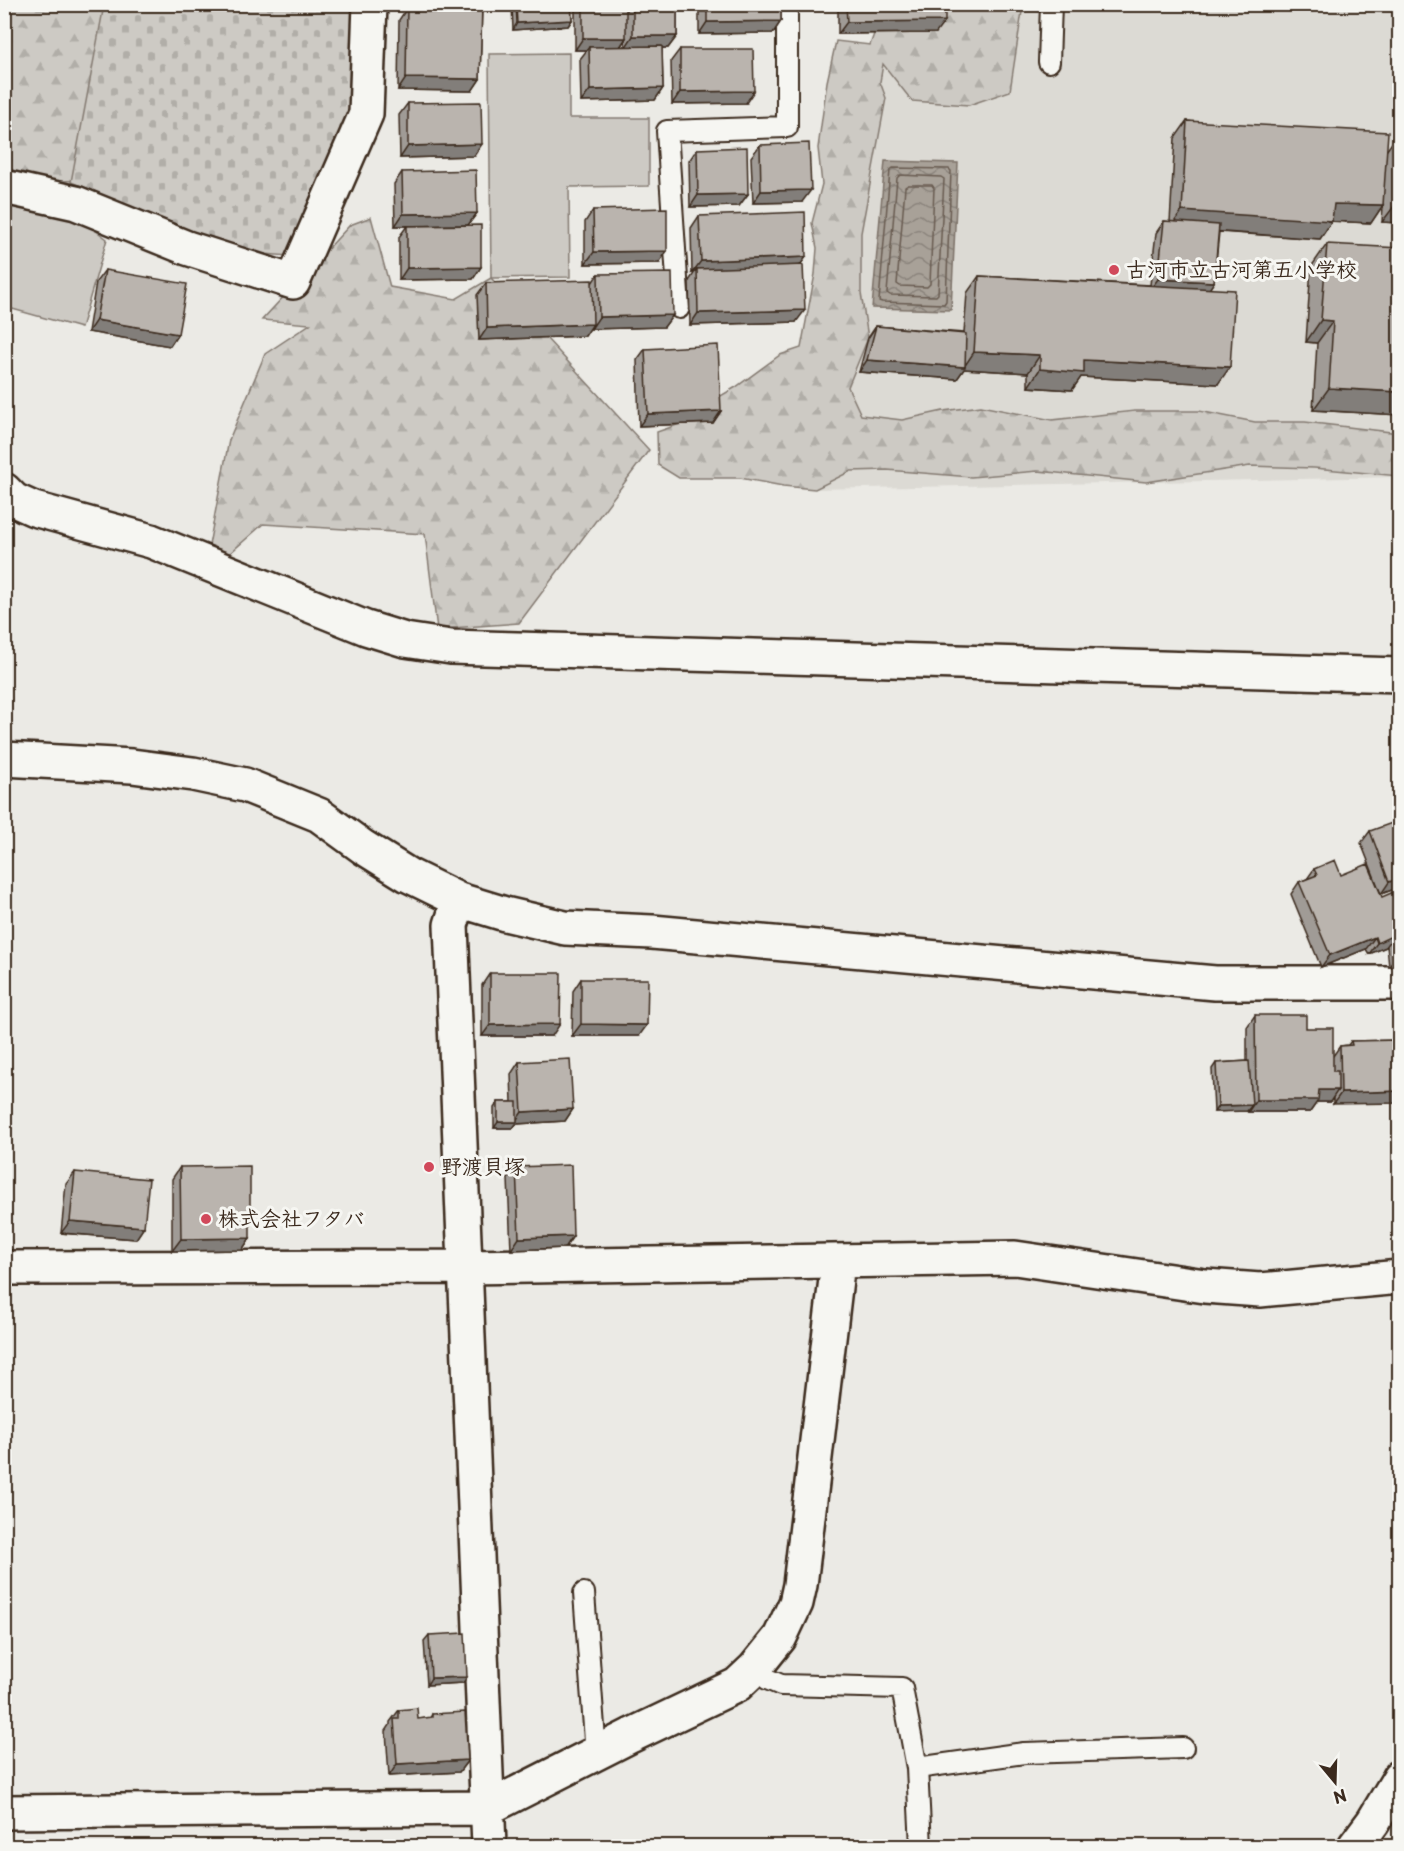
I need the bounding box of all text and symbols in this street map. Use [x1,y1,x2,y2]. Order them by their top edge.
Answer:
place label: 古河市立古河第五小学校 [1126,252,1357,284]
marker: 古河市立古河第五小学校 [1107,263,1121,277]
place label: 野渡貝塚 [441,1149,525,1181]
marker: 野渡貝塚 [422,1160,436,1174]
place label: 株式会社フタバ [218,1201,365,1233]
marker: 株式会社フタバ [199,1212,213,1226]
north arrow [1305,1752,1365,1812]
text: N [1330,1784,1350,1811]

